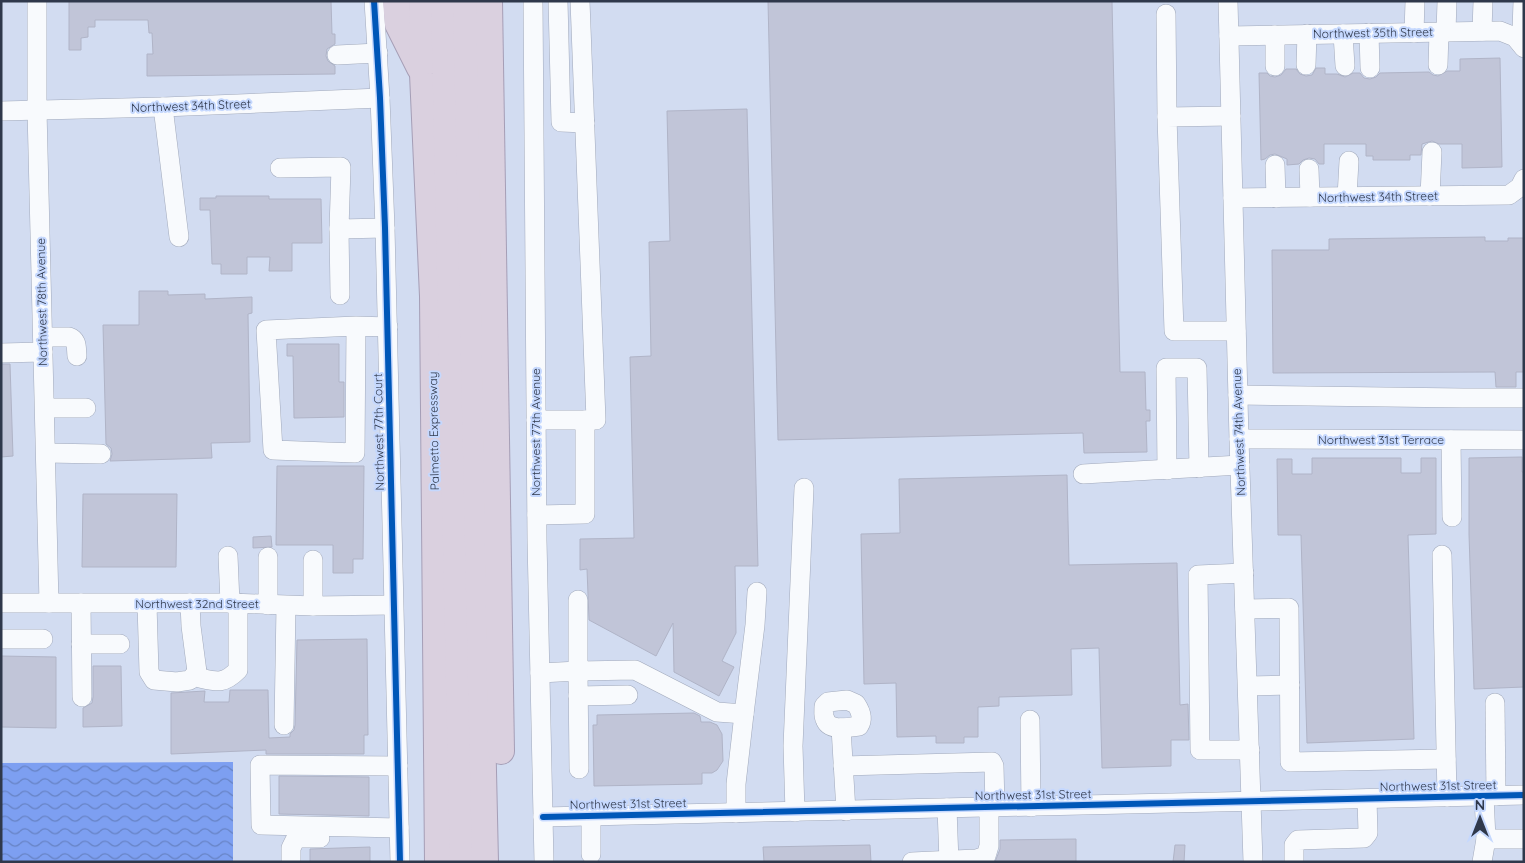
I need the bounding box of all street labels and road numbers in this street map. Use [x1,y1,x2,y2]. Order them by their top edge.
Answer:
street label: Northwest 35th Street [1313,24,1433,41]
street label: Northwest 34th Street [131,96,251,115]
street label: Northwest 34th Street [1318,188,1438,205]
street label: Northwest 78th Avenue [33,238,50,366]
street label: Northwest 77th Avenue [528,368,543,496]
street label: Northwest 74th Avenue [1229,368,1248,496]
street label: Palmetto Expressway [425,371,442,491]
street label: Northwest 77th Court [370,373,387,491]
street label: Northwest 31st Terrace [1318,432,1444,447]
street label: Northwest 32nd Street [135,596,259,611]
street label: Northwest 31st Street [1379,777,1496,794]
street label: Northwest 31st Street [974,786,1091,803]
street label: Northwest 31st Street [569,795,686,812]

